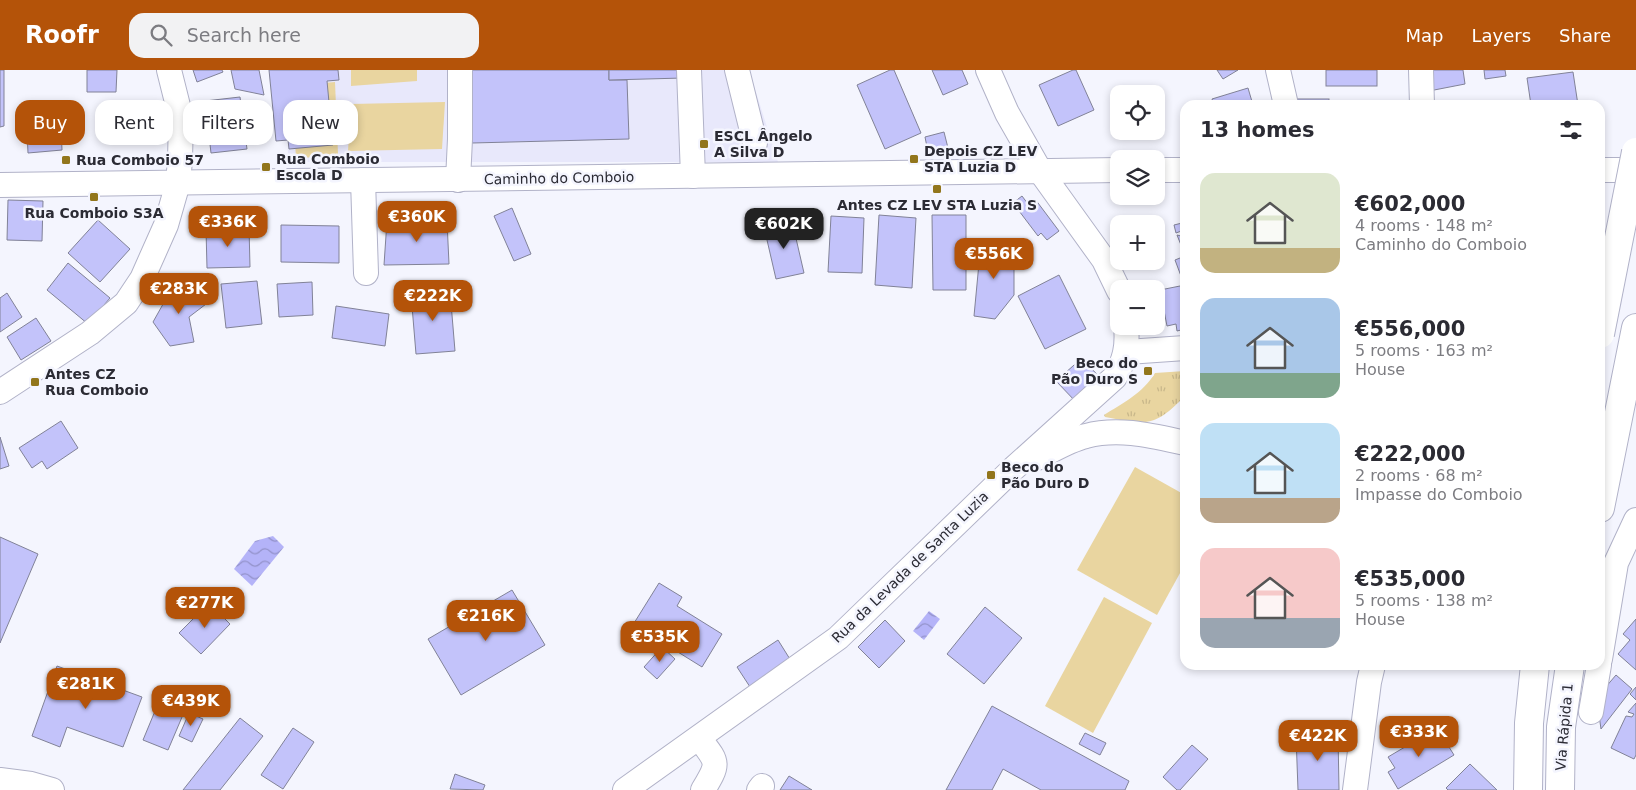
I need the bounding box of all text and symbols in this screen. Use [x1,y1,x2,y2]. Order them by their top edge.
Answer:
search box [129,13,479,58]
text: Roofr [25,21,99,49]
icon: search [147,21,175,49]
text: Search here [187,24,301,46]
text: Map [1405,25,1443,46]
text: Layers [1471,25,1531,46]
text: Share [1559,25,1611,46]
map controls [1110,85,1165,335]
button: locate [1110,85,1165,140]
chip: Buy [15,100,85,145]
chip: Rent [95,100,173,145]
chip: Filters [183,100,273,145]
chip: New [283,100,358,145]
icon: filters [1557,116,1585,144]
text: 13 homes [1200,118,1315,142]
place label: ESCL Ângelo A Silva D [714,128,813,160]
marker: ESCL Ângelo A Silva D [698,138,710,150]
place label: Depois CZ LEV STA Luzia D [924,143,1038,175]
button: layers [1110,150,1165,205]
place label: Rua Comboio Escola D [276,151,380,183]
place label: Rua Comboio 57 [76,152,204,168]
marker: Depois CZ LEV STA Luzia D [908,153,920,165]
marker: Rua Comboio 57 [60,154,72,166]
marker: Rua Comboio Escola D [260,161,272,173]
street label: Caminho do Comboio [484,169,634,187]
marker: Antes CZ LEV STA Luzia S [931,183,943,195]
marker: Rua Comboio S3A [88,191,100,203]
text: €602,000 [1355,192,1465,216]
icon: home [1240,193,1300,253]
place label: Antes CZ LEV STA Luzia S [837,197,1037,213]
pin: €360K [382,200,452,243]
place label: Rua Comboio S3A [24,205,164,221]
pin: €336K [193,206,263,248]
text: €360K [389,207,445,226]
pin: €602K [749,208,819,250]
text: €336K [200,212,256,231]
text: €602K [756,214,812,233]
button: + [1110,215,1165,270]
text: 4 rooms · 148 m² [1355,216,1493,235]
text: Caminho do Comboio [1355,235,1527,254]
pin: €556K [959,238,1029,280]
text: €556K [966,244,1022,263]
pin: €283K [144,272,214,315]
text: €283K [151,279,207,298]
pin: €222K [398,280,468,322]
button: − [1110,280,1165,335]
text: €222K [405,286,461,305]
text: €556,000 [1355,317,1465,341]
icon: home [1240,318,1300,378]
text: 5 rooms · 163 m² [1355,341,1493,360]
place label: Beco do Pão Duro S [1051,355,1138,387]
text: House [1355,360,1405,379]
marker: Beco do Pão Duro S [1142,365,1154,377]
place label: Antes CZ Rua Comboio [45,366,149,398]
marker: Antes CZ Rua Comboio [29,376,41,388]
text: €222,000 [1355,442,1465,466]
icon: home [1240,443,1300,503]
place label: Beco do Pão Duro D [1001,459,1089,491]
text: 2 rooms · 68 m² [1355,466,1483,485]
marker: Beco do Pão Duro D [985,469,997,481]
text: Impasse do Comboio [1355,485,1523,504]
street label: Rua da Levada de Santa Luzia [829,488,991,646]
text: €535,000 [1355,567,1465,591]
icon: home [1240,568,1300,628]
pin: €277K [170,586,240,629]
text: 5 rooms · 138 m² [1355,591,1493,610]
text: €277K [177,593,233,612]
pin: €216K [451,600,521,642]
text: €216K [458,606,514,625]
text: House [1355,610,1405,629]
pin: €535K [625,620,695,663]
text: €535K [632,627,688,646]
pin: €281K [51,668,121,710]
text: €281K [58,674,114,693]
street label: Via Rápida 1 [1552,683,1576,771]
pin: €439K [156,684,226,727]
text: €439K [163,691,219,710]
pin: €333K [1384,716,1454,758]
pin: €422K [1283,720,1353,762]
text: €333K [1391,722,1447,741]
text: €422K [1290,726,1346,745]

